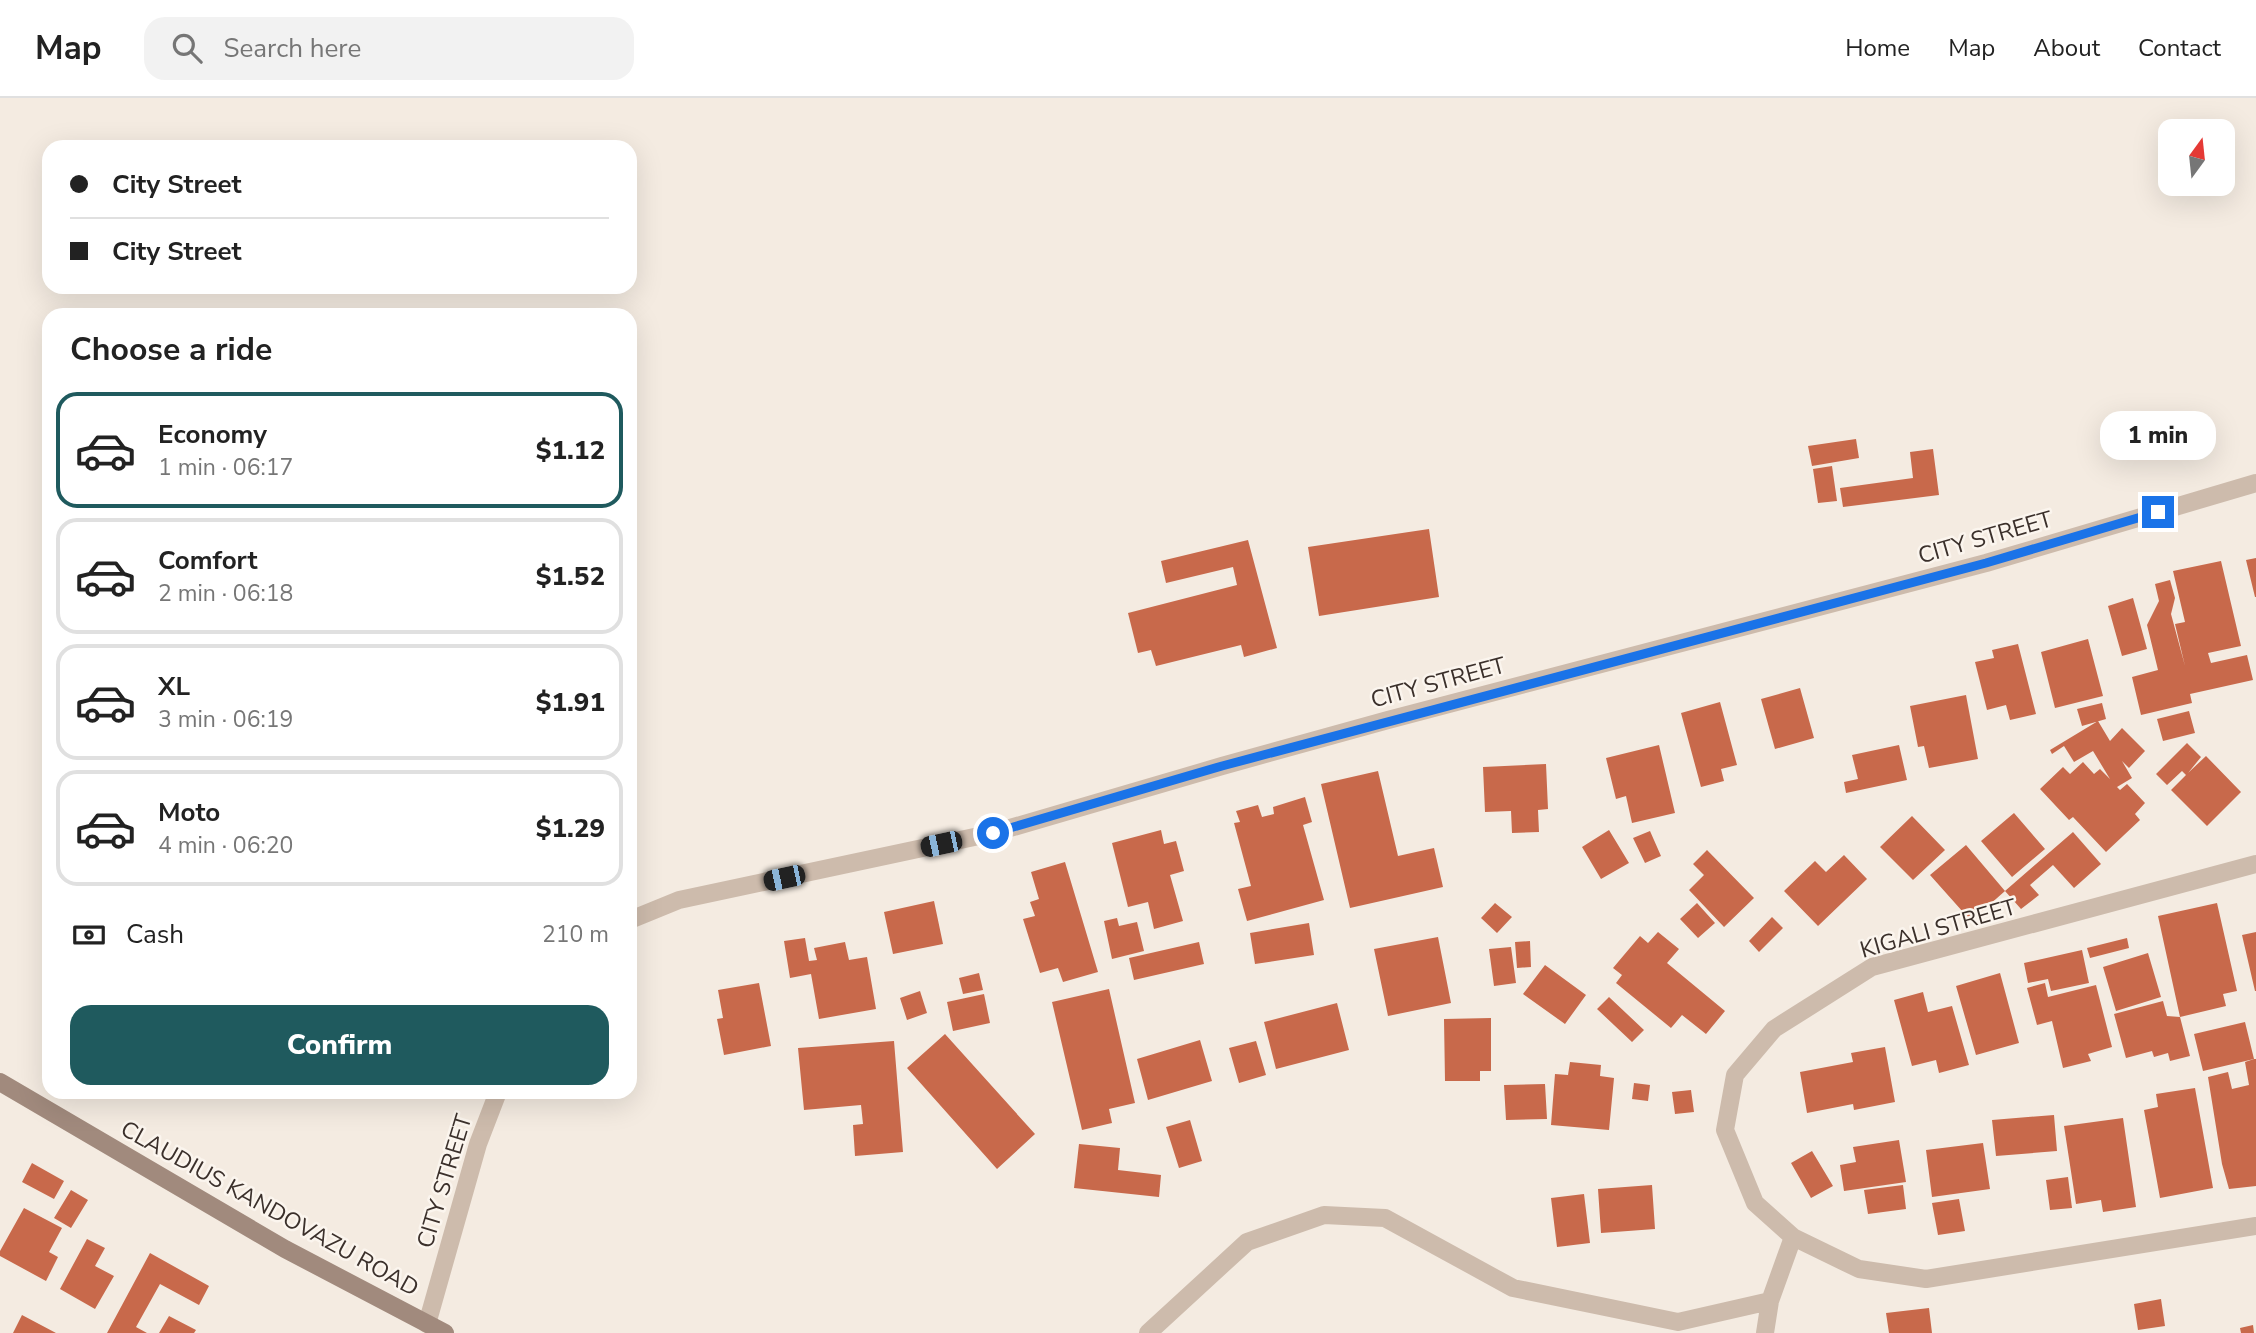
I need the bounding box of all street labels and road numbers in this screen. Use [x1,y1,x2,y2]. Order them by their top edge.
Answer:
street label: CITY STREET [1914,503,2056,571]
street label: CITY STREET [1367,650,1509,715]
street label: KIGALI STREET [1856,891,2020,966]
street label: CITY STREET [409,1110,480,1252]
street label: CLAUDIUS KANDOVAZU ROAD [115,1113,424,1304]

